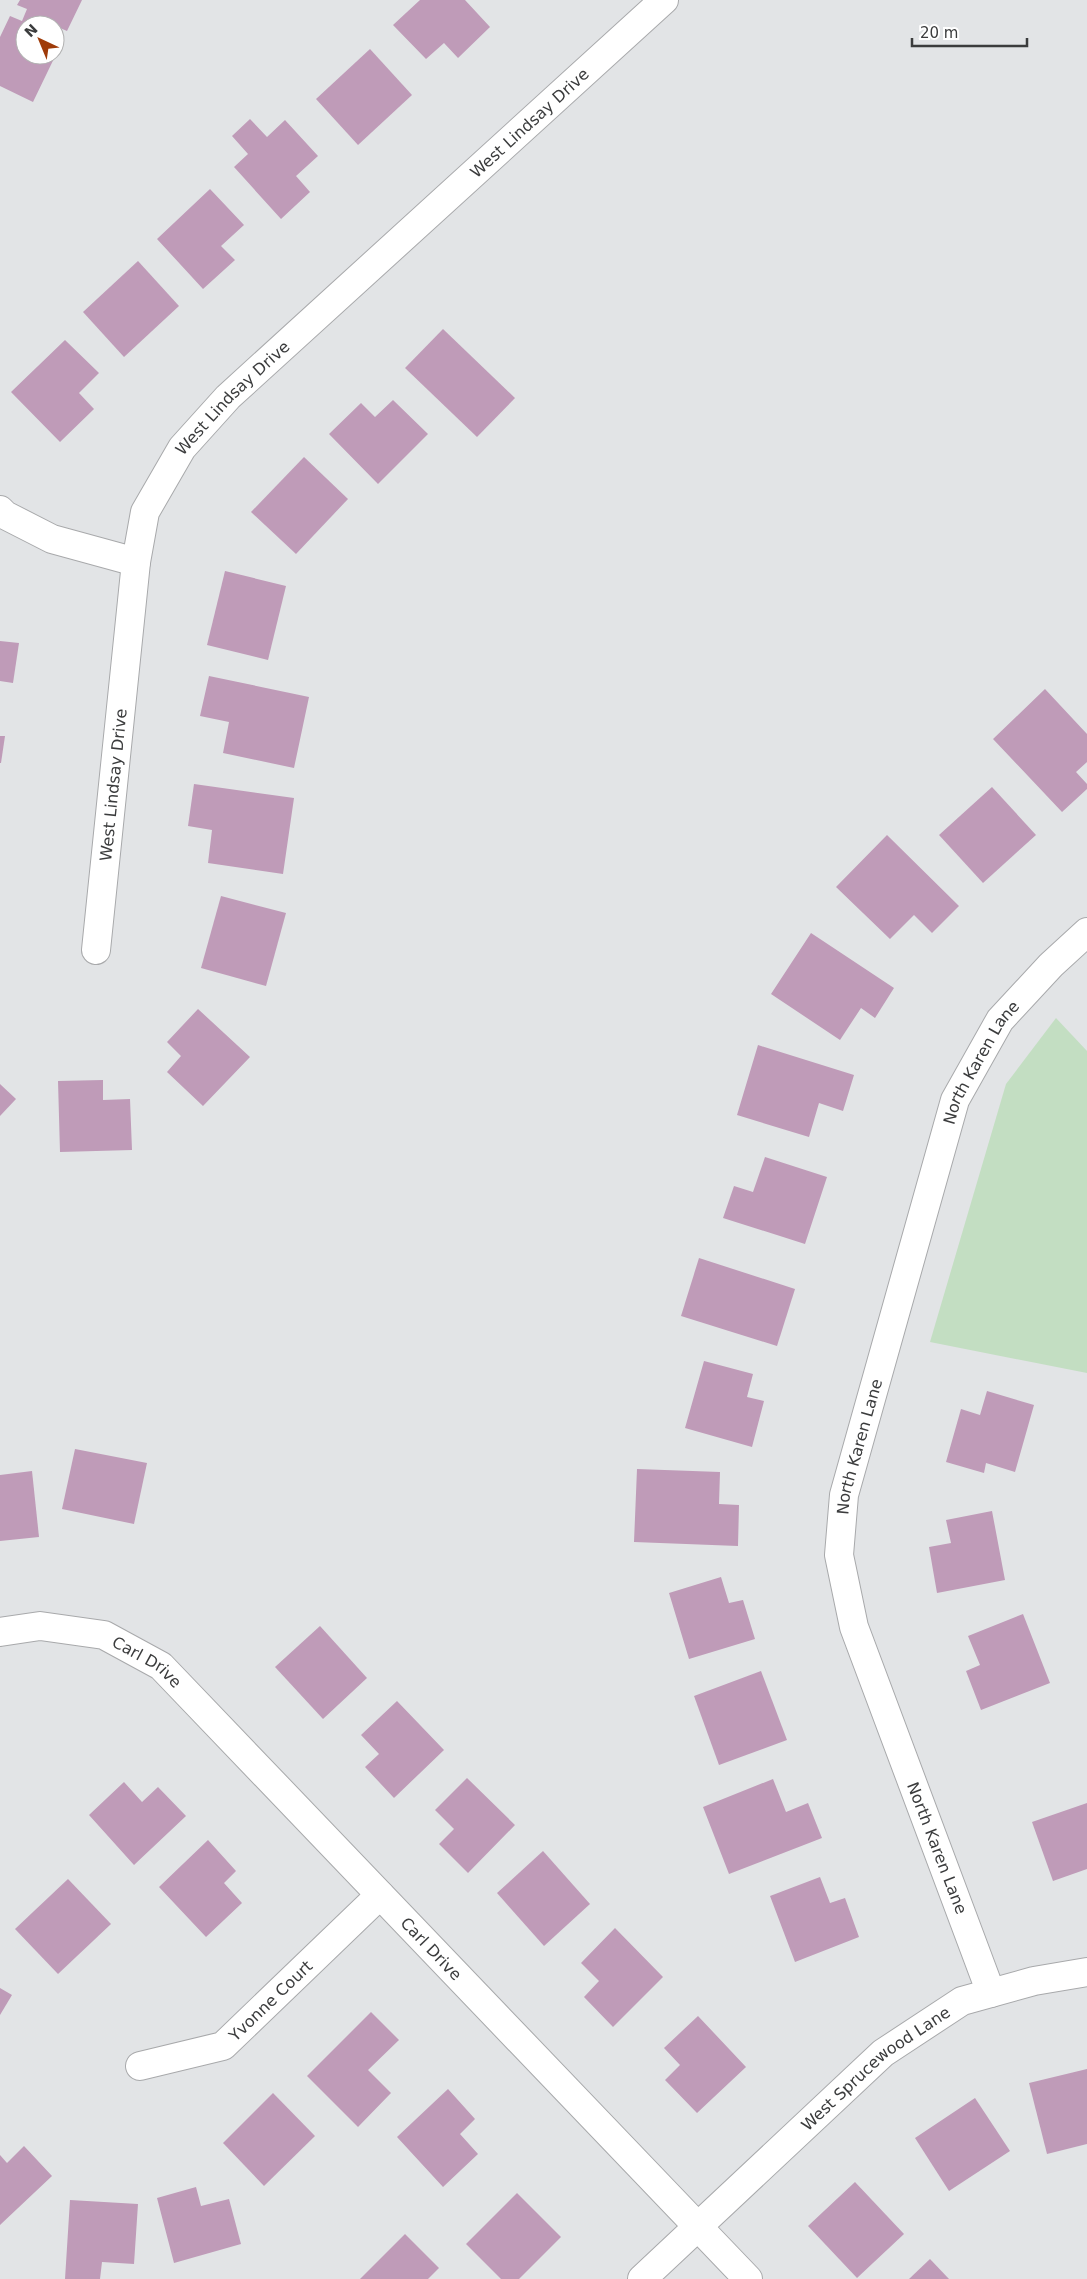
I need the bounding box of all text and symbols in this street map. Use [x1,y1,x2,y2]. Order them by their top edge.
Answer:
north arrow [15,15,65,65]
scale bar [912,15,1027,47]
text: N [21,21,41,40]
text: 20 m [920,24,958,42]
street label: West Lindsay Drive [466,64,592,181]
street label: West Lindsay Drive [171,337,293,458]
street label: West Lindsay Drive [96,708,130,862]
street label: North Karen Lane [939,996,1023,1126]
street label: North Karen Lane [833,1377,886,1515]
street label: Carl Drive [109,1632,186,1691]
street label: North Karen Lane [903,1779,971,1917]
street label: Carl Drive [397,1913,466,1984]
street label: Yvonne Court [224,1956,316,2046]
street label: West Sprucewood Lane [797,2002,953,2134]

